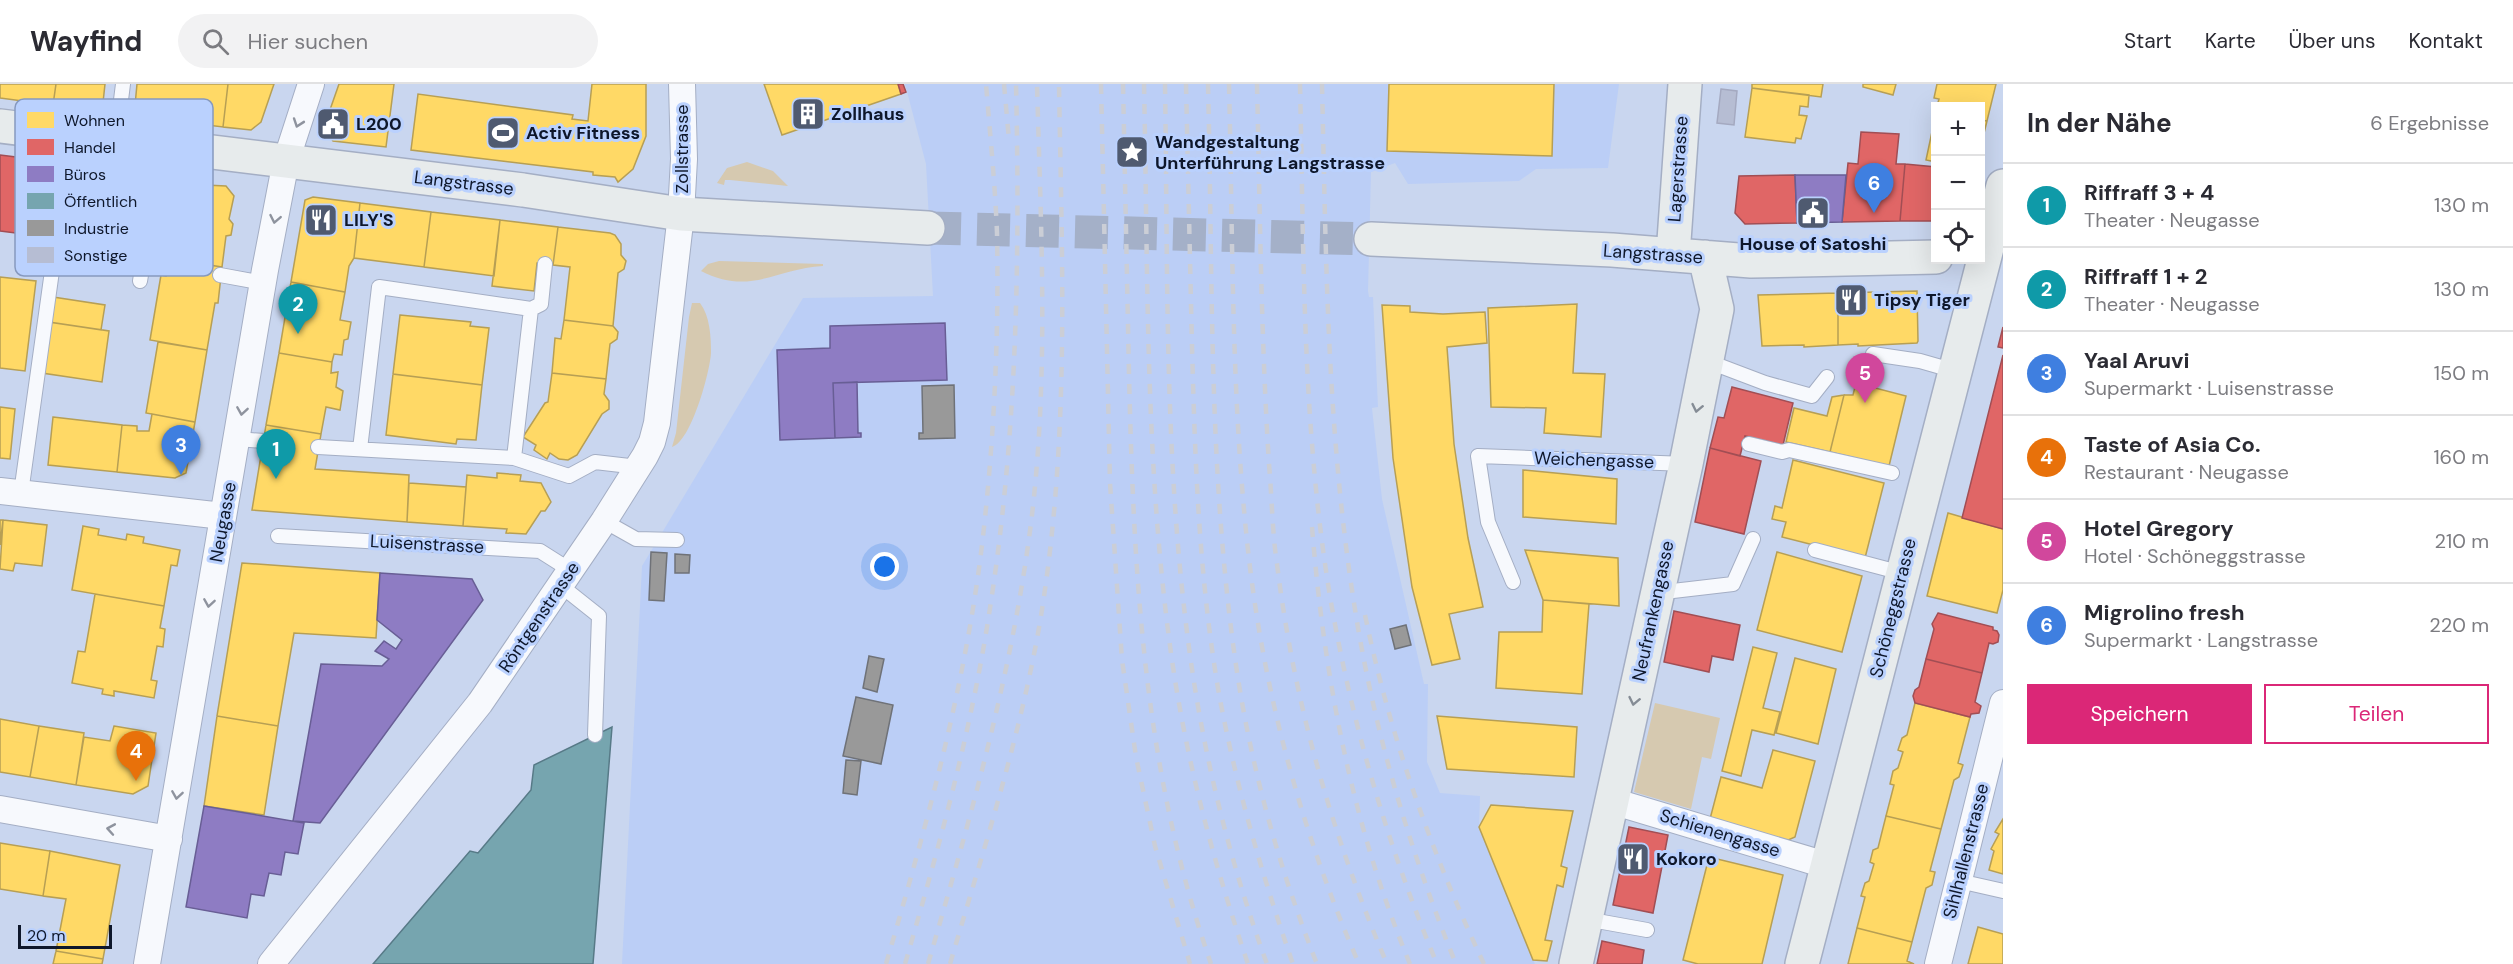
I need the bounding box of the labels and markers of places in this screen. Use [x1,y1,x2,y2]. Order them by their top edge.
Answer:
building icon: Zollhaus [790,96,826,132]
place label: Zollhaus [831,102,904,126]
public building icon: L200 [315,106,351,142]
place label: L200 [356,112,402,136]
sports icon: Activ Fitness [485,115,521,151]
place label: Activ Fitness [526,121,640,145]
place label: Wandgestaltung Unterführung Langstrasse [1155,130,1385,175]
place icon: Wandgestaltung Unterführung Langstrasse [1114,134,1150,170]
pin: 6 [1854,164,1894,213]
public building icon: House of Satoshi [1795,195,1831,231]
restaurant icon: LILY'S [303,202,339,238]
place label: LILY'S [344,208,394,232]
place label: House of Satoshi [1740,232,1886,256]
restaurant icon: Tipsy Tiger [1833,282,1869,318]
pin: 2 [278,284,318,334]
place label: Tipsy Tiger [1874,288,1970,312]
pin: 5 [1846,354,1884,403]
pin: 3 [162,426,201,475]
pin: 1 [256,430,296,479]
pin: 4 [116,732,156,781]
restaurant icon: Kokoro [1615,841,1651,877]
place label: Kokoro [1656,847,1717,871]

